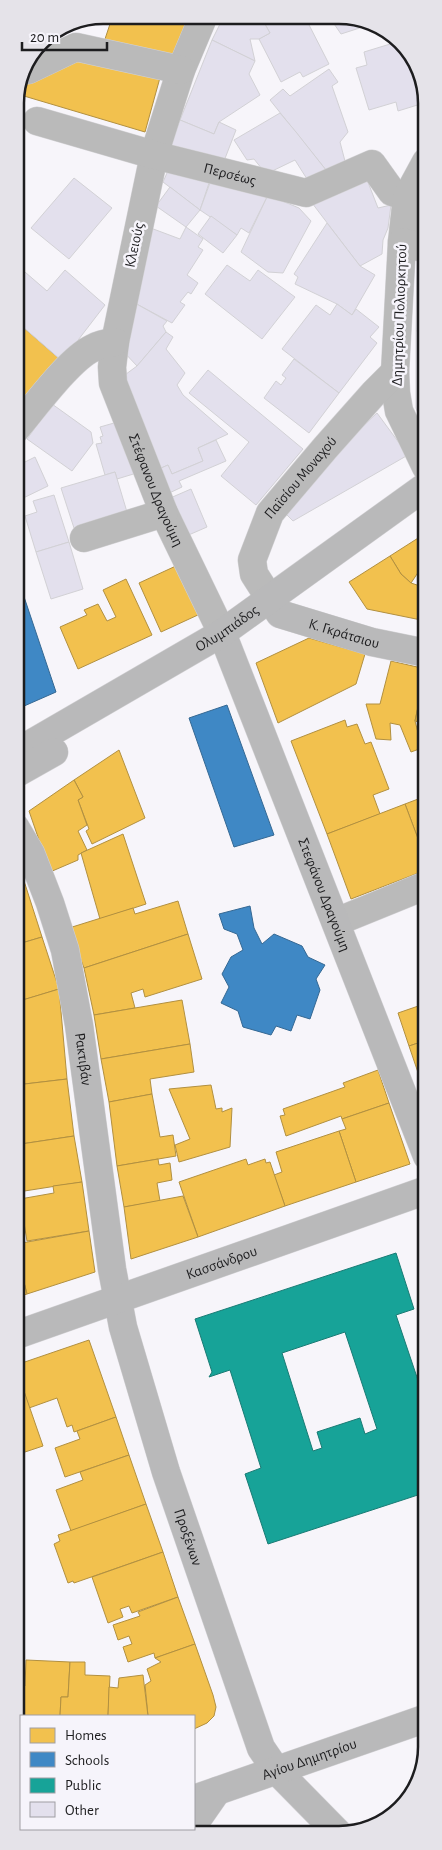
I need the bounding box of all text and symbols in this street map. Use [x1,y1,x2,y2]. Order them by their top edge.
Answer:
scale bar [22,20,108,52]
text: 20 m [30,30,59,45]
street label: Περσέως [202,161,258,188]
street label: Κλειούς [122,221,147,269]
street label: Δημητρίου Πολιορκητού [390,244,409,386]
street label: Στέφανου Δραγούμη [126,432,186,549]
street label: Παϊσίου Μοναχού [262,434,340,522]
street label: Ολυμπιάδος [193,602,262,655]
street label: Κ. Γκράτσιου [307,616,381,651]
street label: Στεφάνου Δραγούμη [295,836,353,954]
street label: Ρακτιβάν [72,1032,94,1086]
street label: Κασσάνδρου [184,1244,259,1282]
street label: Προξένων [171,1507,205,1568]
legend [20,1715,195,1830]
text: Homes [65,1728,107,1743]
street label: Αγίου Δημητρίου [260,1736,359,1783]
text: Schools [65,1753,109,1768]
text: Public [65,1778,101,1793]
text: Other [65,1803,99,1818]

